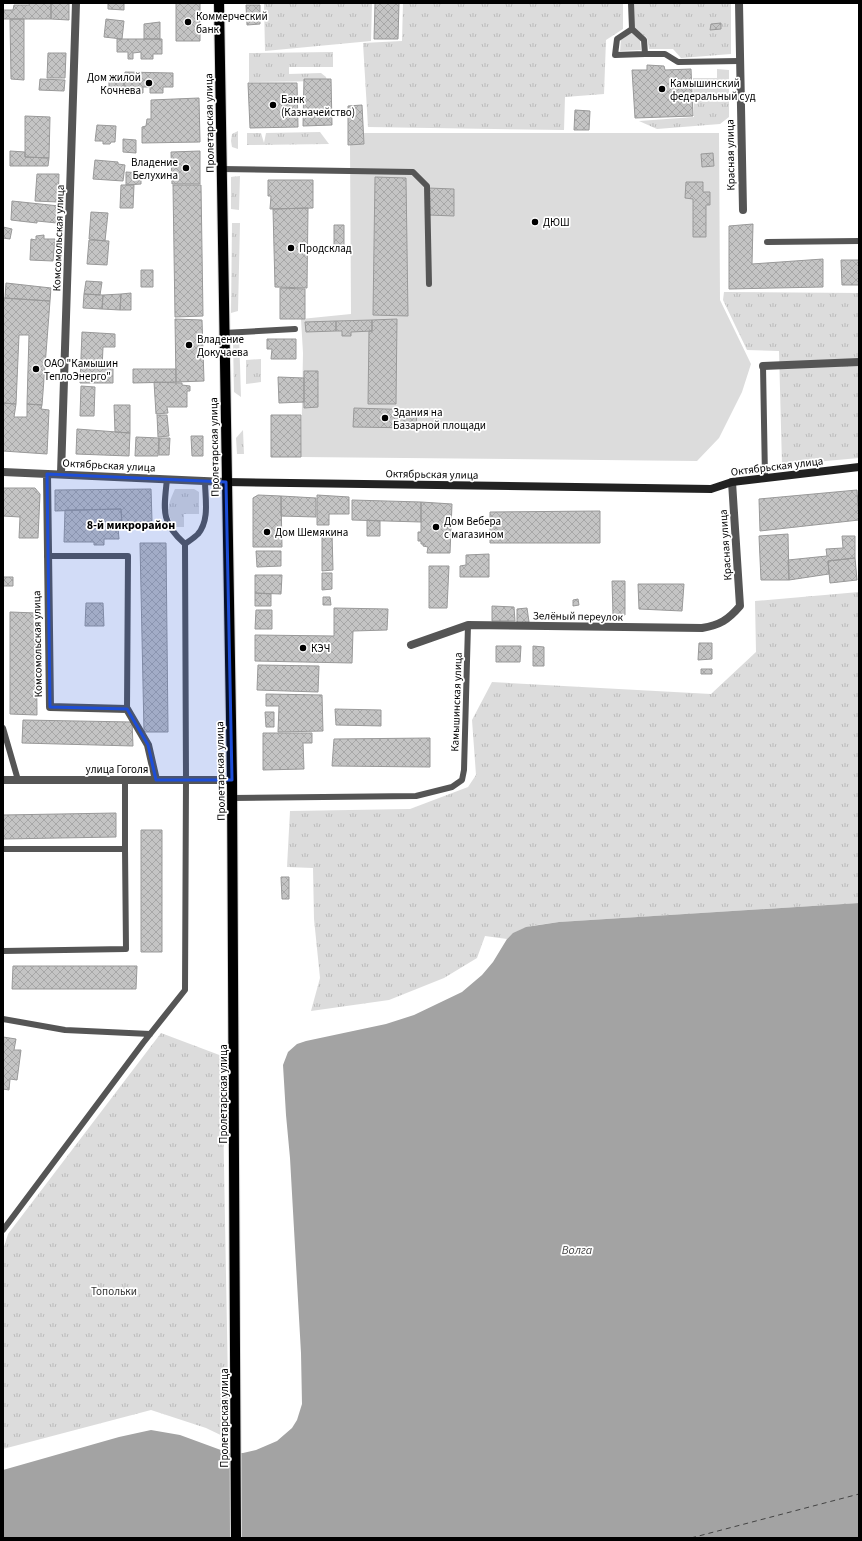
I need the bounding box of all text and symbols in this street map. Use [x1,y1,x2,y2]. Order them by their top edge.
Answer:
place label: Коммерческий банк [196,9,268,37]
marker: Коммерческий банк [183,17,193,27]
place label: Дом жилой Кочнева [87,70,141,98]
street label: Пролетарская улица [201,73,218,173]
place label: Камышинский федеральный суд [670,76,756,104]
marker: Дом жилой Кочнева [144,78,154,88]
marker: Камышинский федеральный суд [657,84,667,94]
place label: Банк (Казначейство) [281,92,355,120]
marker: Банк (Казначейство) [268,100,278,110]
street label: Красная улица [722,119,739,191]
place label: Владение Белухина [131,155,179,183]
marker: Владение Белухина [181,163,191,173]
street label: Комсомольская улица [49,184,68,292]
place label: ДЮШ [543,215,570,230]
marker: ДЮШ [530,217,540,227]
place label: Продсклад [299,241,352,256]
marker: Продсклад [286,243,296,253]
place label: Владение Докучаева [197,332,248,360]
marker: Владение Докучаева [184,340,194,350]
place label: ОАО "Камышин ТеплоЭнерго" [44,356,118,384]
marker: ОАО "Камышин ТеплоЭнерго" [31,364,41,374]
street label: Пролетарская улица [206,397,223,497]
place label: Здания на Базарной площади [393,405,486,433]
marker: Здания на Базарной площади [380,413,390,423]
street label: Октябрьская улица [730,453,824,480]
street label: Октябрьская улица [62,456,156,475]
street label: Октябрьская улица [385,466,479,483]
street label: Красная улица [716,509,735,581]
place label: Дом Вебера с магазином [444,514,504,542]
district label: 8-й микрорайон [87,517,175,534]
marker: Дом Вебера с магазином [431,522,441,532]
place label: Дом Шемякина [275,525,348,540]
marker: Дом Шемякина [262,527,272,537]
street label: Комсомольская улица [29,591,46,697]
street label: Зелёный переулок [533,608,624,625]
place label: КЭЧ [311,641,330,656]
marker: КЭЧ [298,643,308,653]
street label: Камышинская улица [447,652,466,752]
street label: Пролетарская улица [212,721,229,821]
street label: улица Гоголя [86,762,148,777]
street label: Пролетарская улица [216,1044,231,1144]
water label: Волга [562,1242,593,1259]
park label: Топольки [91,1284,137,1299]
street label: Пролетарская улица [217,1368,232,1468]

